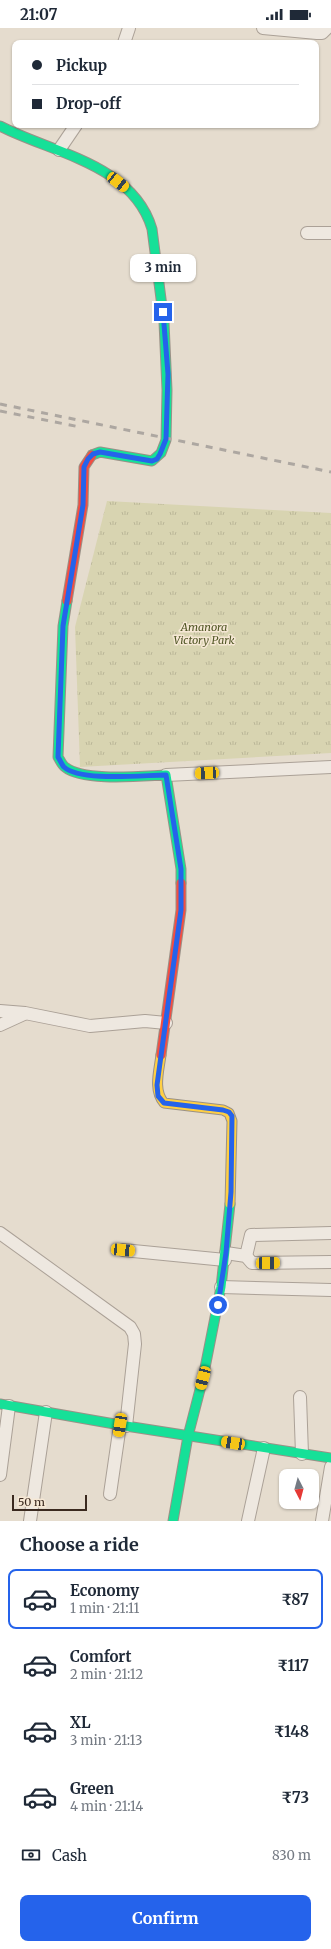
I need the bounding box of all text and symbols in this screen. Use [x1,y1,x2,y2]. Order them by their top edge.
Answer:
text: 21:07 [20,5,57,24]
text: Pickup [56,56,107,75]
text: Drop-off [56,94,121,113]
car [105,170,131,194]
callout: 3 min [130,254,196,282]
text: 3 min [145,259,181,276]
route end [154,303,172,321]
park label: Amanora Victory Park [173,620,235,647]
car [195,766,219,780]
car [111,1243,135,1257]
car [256,1257,280,1269]
route start [209,1296,227,1314]
car [194,1365,212,1391]
car [112,1412,128,1438]
car [220,1435,246,1451]
north arrow [279,1469,319,1509]
map controls [279,1469,319,1509]
scale bar [12,1493,87,1512]
text: 50 m [18,1495,45,1509]
text: Choose a ride [20,1533,139,1556]
icon: car [22,1581,58,1617]
text: Economy [70,1581,139,1600]
text: ₹87 [281,1590,309,1609]
text: 1 min · 21:11 [70,1600,139,1617]
icon: car [22,1647,58,1683]
text: Comfort [70,1647,131,1666]
text: ₹117 [277,1656,309,1675]
text: 2 min · 21:12 [70,1666,143,1683]
icon: car [22,1713,58,1749]
text: XL [70,1713,91,1732]
text: ₹148 [274,1722,309,1741]
text: 3 min · 21:13 [70,1732,142,1749]
icon: car [22,1779,58,1815]
text: Green [70,1779,114,1798]
text: ₹73 [281,1788,309,1807]
text: 4 min · 21:14 [70,1798,143,1815]
icon: cash [20,1844,42,1866]
text: Cash [52,1846,87,1865]
text: 830 m [272,1847,311,1864]
button: Confirm [20,1895,311,1941]

